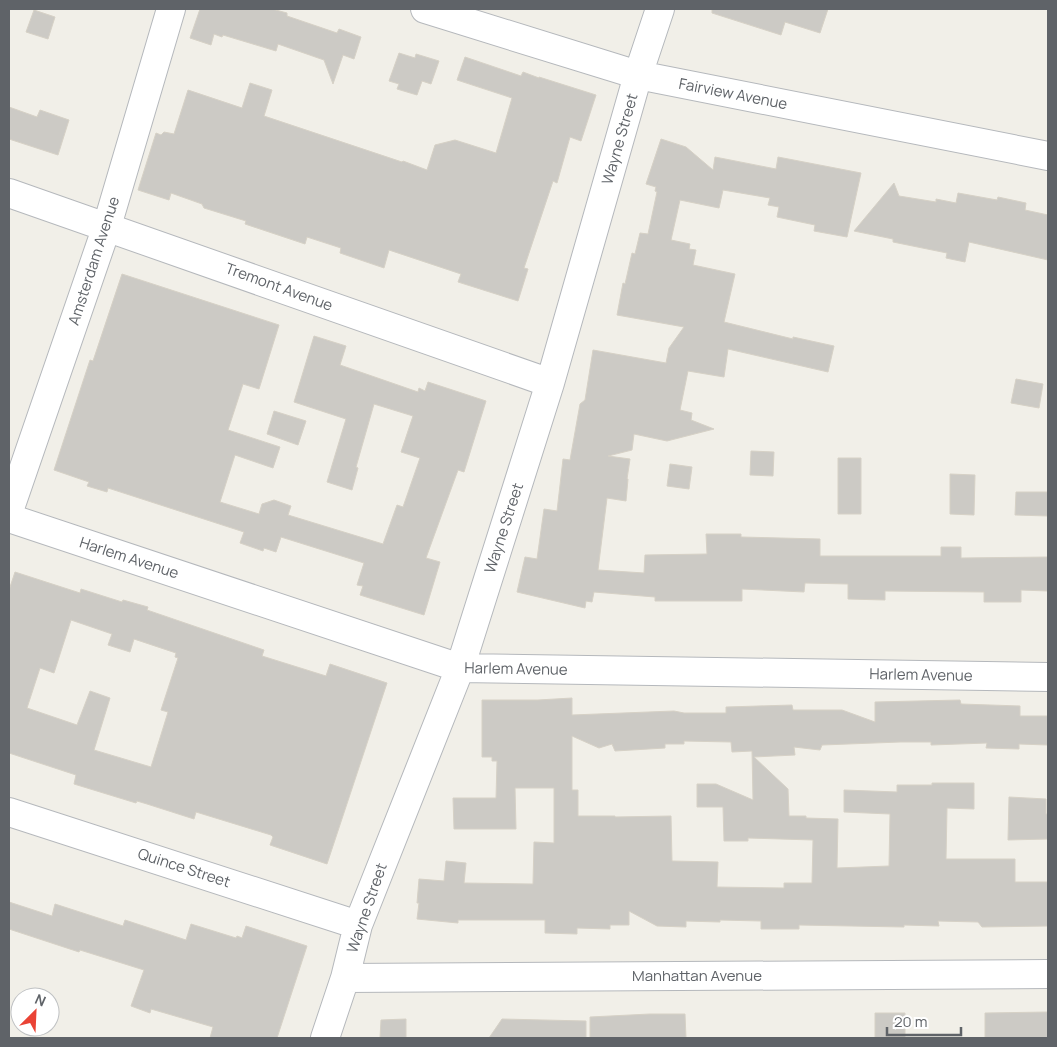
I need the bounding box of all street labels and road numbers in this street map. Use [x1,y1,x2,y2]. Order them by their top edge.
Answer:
street label: Fairview Avenue [677,73,789,114]
street label: Wayne Street [596,91,643,187]
street label: Amsterdam Avenue [63,194,124,328]
street label: Tremont Avenue [223,257,336,316]
street label: Wayne Street [479,480,528,576]
street label: Harlem Avenue [77,532,182,584]
street label: Harlem Avenue [464,657,568,680]
street label: Harlem Avenue [869,663,973,686]
street label: Quince Street [135,843,233,892]
street label: Wayne Street [341,860,392,956]
street label: Manhattan Avenue [632,965,762,986]

